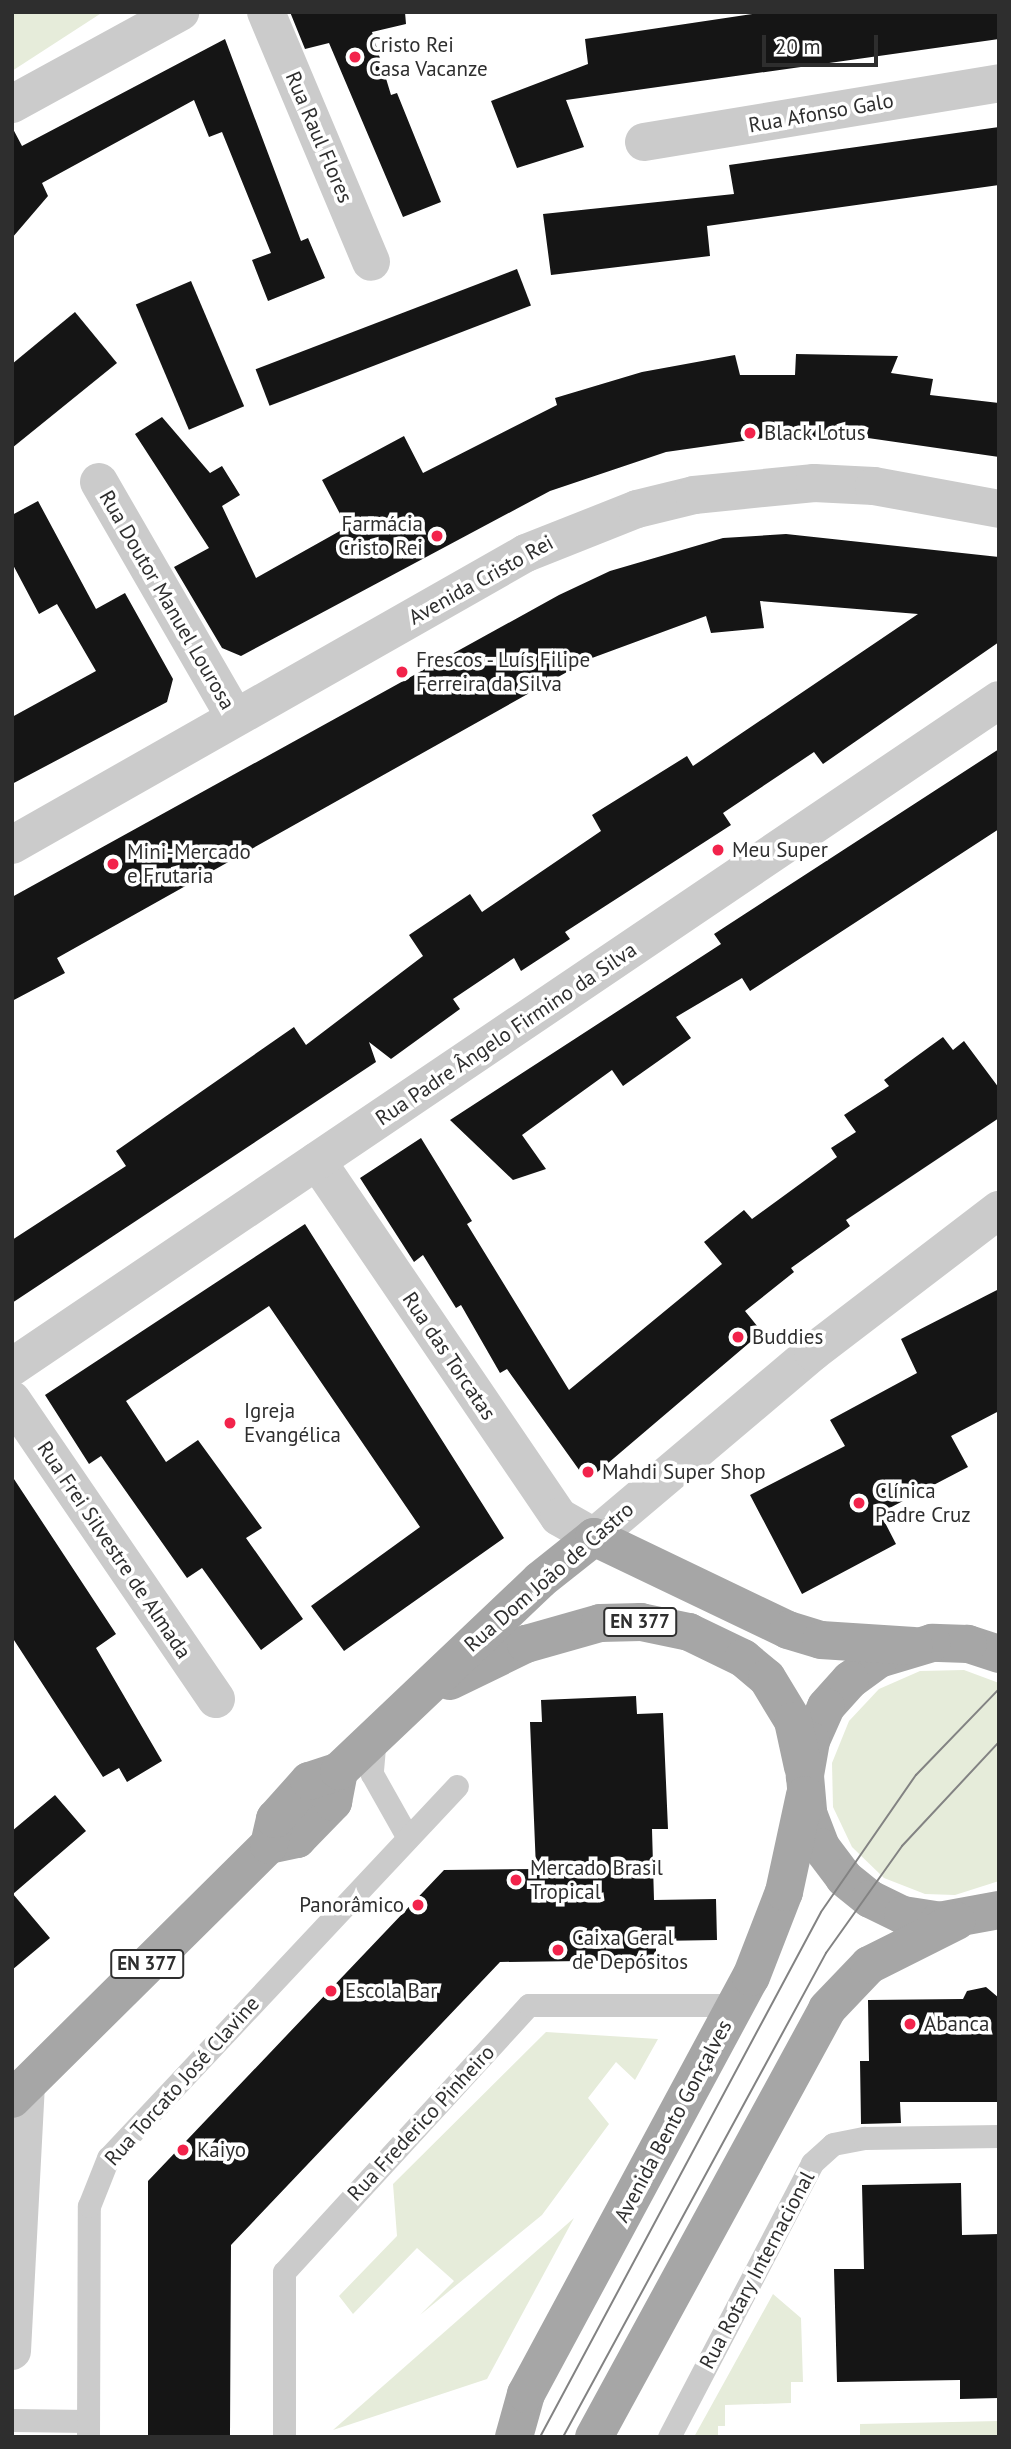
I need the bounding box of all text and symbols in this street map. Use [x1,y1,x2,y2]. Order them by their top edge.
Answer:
scale bar [766,21,881,65]
place label: Cristo Rei Casa Vacanze [369,32,488,82]
text: 20 m [775,33,821,60]
marker: Cristo Rei Casa Vacanze [347,49,363,65]
street label: Rua Raul Flores [280,68,358,206]
street label: Rua Afonso Galo [746,88,896,138]
place label: Black Lotus [764,420,866,446]
marker: Black Lotus [742,425,758,441]
street label: Rua Doutor Manuel Lourosa [94,486,240,714]
place label: Farmácia Cristo Rei [338,511,423,561]
marker: Farmácia Cristo Rei [429,528,445,544]
street label: Avenida Cristo Rei [404,530,558,630]
place label: Frescos - Luís Filipe Ferreira da Silva [416,647,593,697]
marker: Frescos - Luís Filipe Ferreira da Silva [394,664,410,680]
place label: Meu Super [732,837,828,863]
place label: Mini-Mercado e Frutaria [127,839,251,889]
marker: Meu Super [710,842,726,858]
marker: Mini-Mercado e Frutaria [105,856,121,872]
street label: Rua Padre Ângelo Firmino da Silva [370,937,642,1131]
street label: Rua das Torcatas [397,1287,501,1425]
place label: Buddies [752,1324,823,1350]
marker: Buddies [730,1329,746,1345]
place label: Igreja Evangélica [244,1398,341,1448]
marker: Igreja Evangélica [222,1415,238,1431]
street label: Rua Frei Silvestre de Almada [32,1436,196,1664]
place label: Mahdi Super Shop [602,1459,766,1485]
marker: Mahdi Super Shop [580,1464,596,1480]
place label: Clínica Padre Cruz [875,1478,971,1528]
marker: Clínica Padre Cruz [849,1493,869,1513]
street label: Rua Dom João de Castro [459,1497,639,1657]
road number: EN 377 [602,1606,678,1638]
place label: Mercado Brasil Tropical [530,1855,663,1905]
marker: Mercado Brasil Tropical [508,1872,524,1888]
place label: Panorâmico [299,1892,404,1918]
marker: Panorâmico [410,1897,426,1913]
place label: Caixa Geral de Depósitos [572,1925,688,1975]
marker: Caixa Geral de Depósitos [550,1942,566,1958]
road number: EN 377 [108,1948,186,1980]
place label: Escola Bar [345,1978,437,2004]
marker: Escola Bar [323,1983,339,1999]
street label: Rua Torcato José Clavine [99,1991,265,2171]
place label: Abanca [924,2011,989,2037]
street label: Avenida Bento Gonçalves [609,2015,737,2227]
marker: Abanca [902,2016,918,2032]
street label: Rua Frederico Pinheiro [342,2040,500,2206]
place label: Kaiyo [197,2137,246,2163]
marker: Kaiyo [175,2142,191,2158]
street label: Rua Rotary Internacional [694,2167,820,2373]

